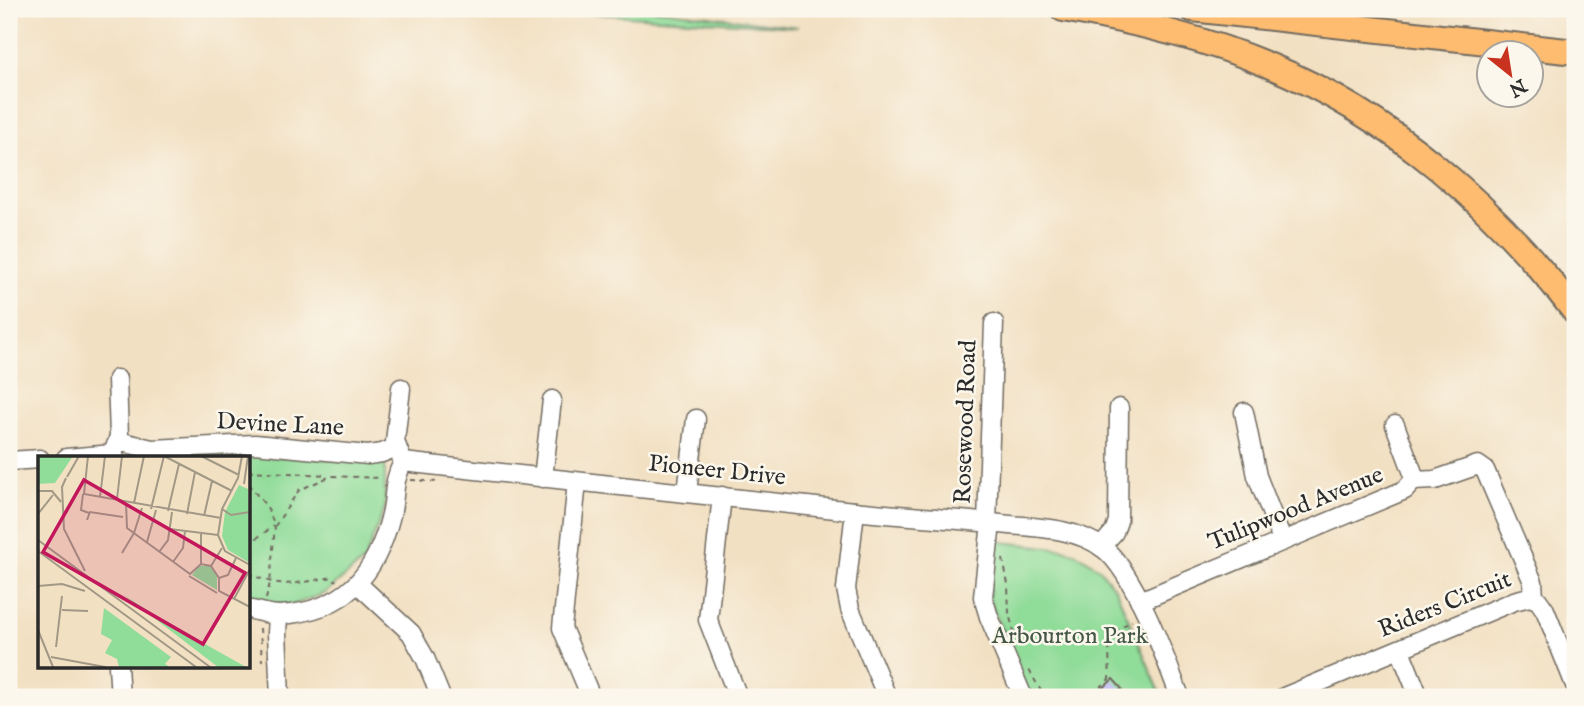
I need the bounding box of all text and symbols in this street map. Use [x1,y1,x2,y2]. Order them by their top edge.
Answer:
north arrow [1476,38,1546,108]
text: N [1504,72,1531,102]
street label: Rosewood Road [948,339,984,505]
street label: Devine Lane [215,406,345,444]
street label: Pioneer Drive [647,448,787,494]
inset map [38,456,250,668]
street label: Tulipwood Avenue [1204,460,1388,558]
street label: Riders Circuit [1374,564,1516,646]
park label: Arbourton Park [991,621,1148,652]

